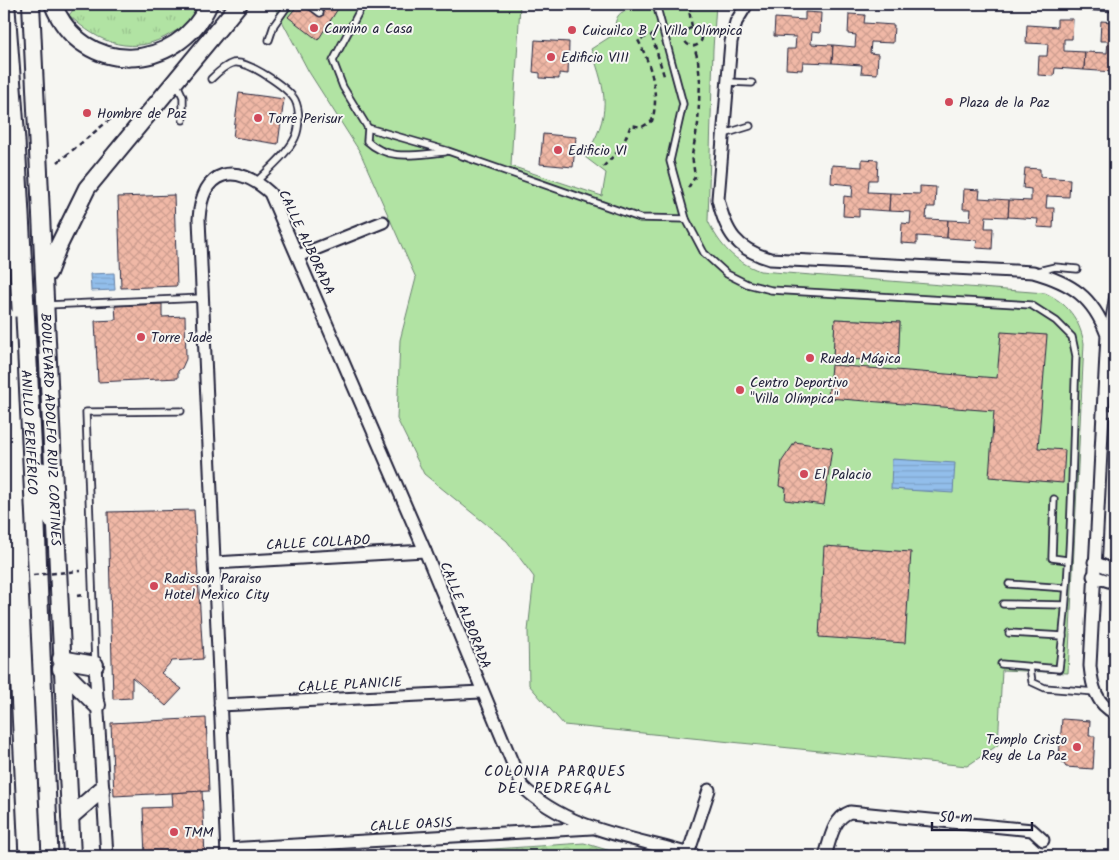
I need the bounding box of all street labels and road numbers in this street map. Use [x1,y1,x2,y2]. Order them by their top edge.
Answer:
street label: CALLE ALBORADA [272,186,340,299]
street label: BOULEVARD ADOLFO RUIZ CORTINES [34,313,66,547]
street label: ANILLO PERIFÉRICO [14,369,43,496]
street label: CALLE COLLADO [265,529,371,557]
street label: CALLE ALBORADA [434,558,497,672]
street label: CALLE PLANICIE [297,671,404,699]
street label: CALLE OASIS [369,812,453,838]

